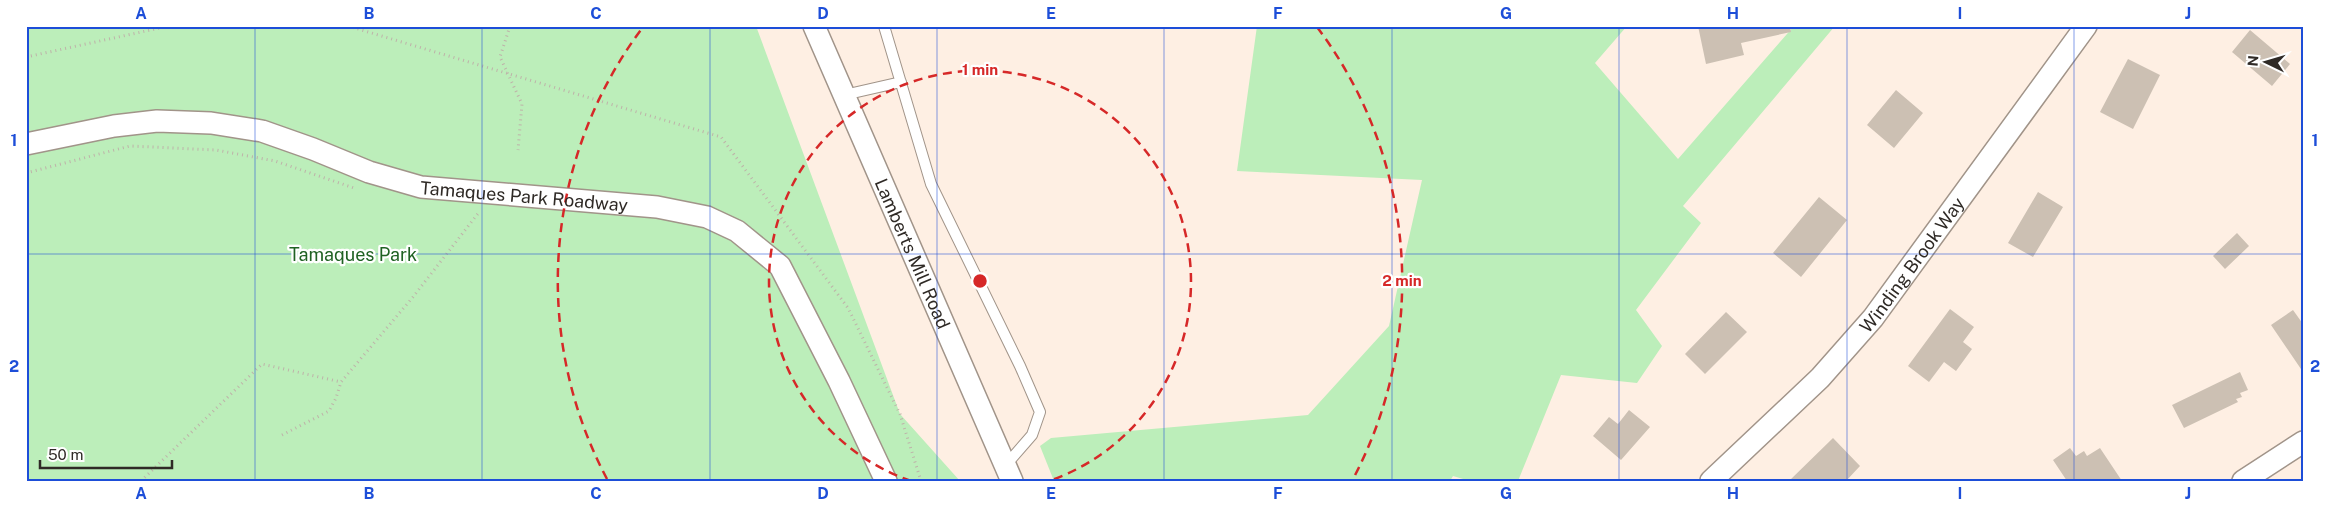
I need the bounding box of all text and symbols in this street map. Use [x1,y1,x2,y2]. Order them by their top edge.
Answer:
text: A [135,4,147,23]
text: B [364,4,375,23]
text: C [590,4,602,23]
text: D [817,4,829,23]
text: E [1046,4,1056,23]
text: F [1273,4,1283,23]
text: G [1500,4,1512,23]
text: H [1727,4,1739,23]
text: I [1958,4,1962,23]
text: J [2185,4,2191,23]
north arrow [2242,38,2292,88]
text: N [2245,55,2261,67]
text: 1 min [962,61,998,78]
text: 1 [11,131,17,150]
text: 1 [2312,131,2318,150]
street label: Lamberts Mill Road [871,175,955,332]
street label: Tamaques Park Roadway [419,176,629,215]
street label: Winding Brook Way [1855,193,1969,336]
park label: Tamaques Park [289,244,417,265]
centre of rings [971,272,989,290]
text: 2 min [1382,272,1422,289]
text: 2 [9,357,19,376]
text: 2 [2310,357,2320,376]
scale bar [40,437,172,469]
text: 50 m [48,446,83,463]
text: A [135,484,147,503]
text: B [364,484,375,503]
text: C [590,484,602,503]
text: D [817,484,829,503]
text: E [1046,484,1056,503]
text: F [1273,484,1283,503]
text: G [1500,484,1512,503]
text: H [1727,484,1739,503]
text: I [1958,484,1962,503]
text: J [2185,484,2191,503]

